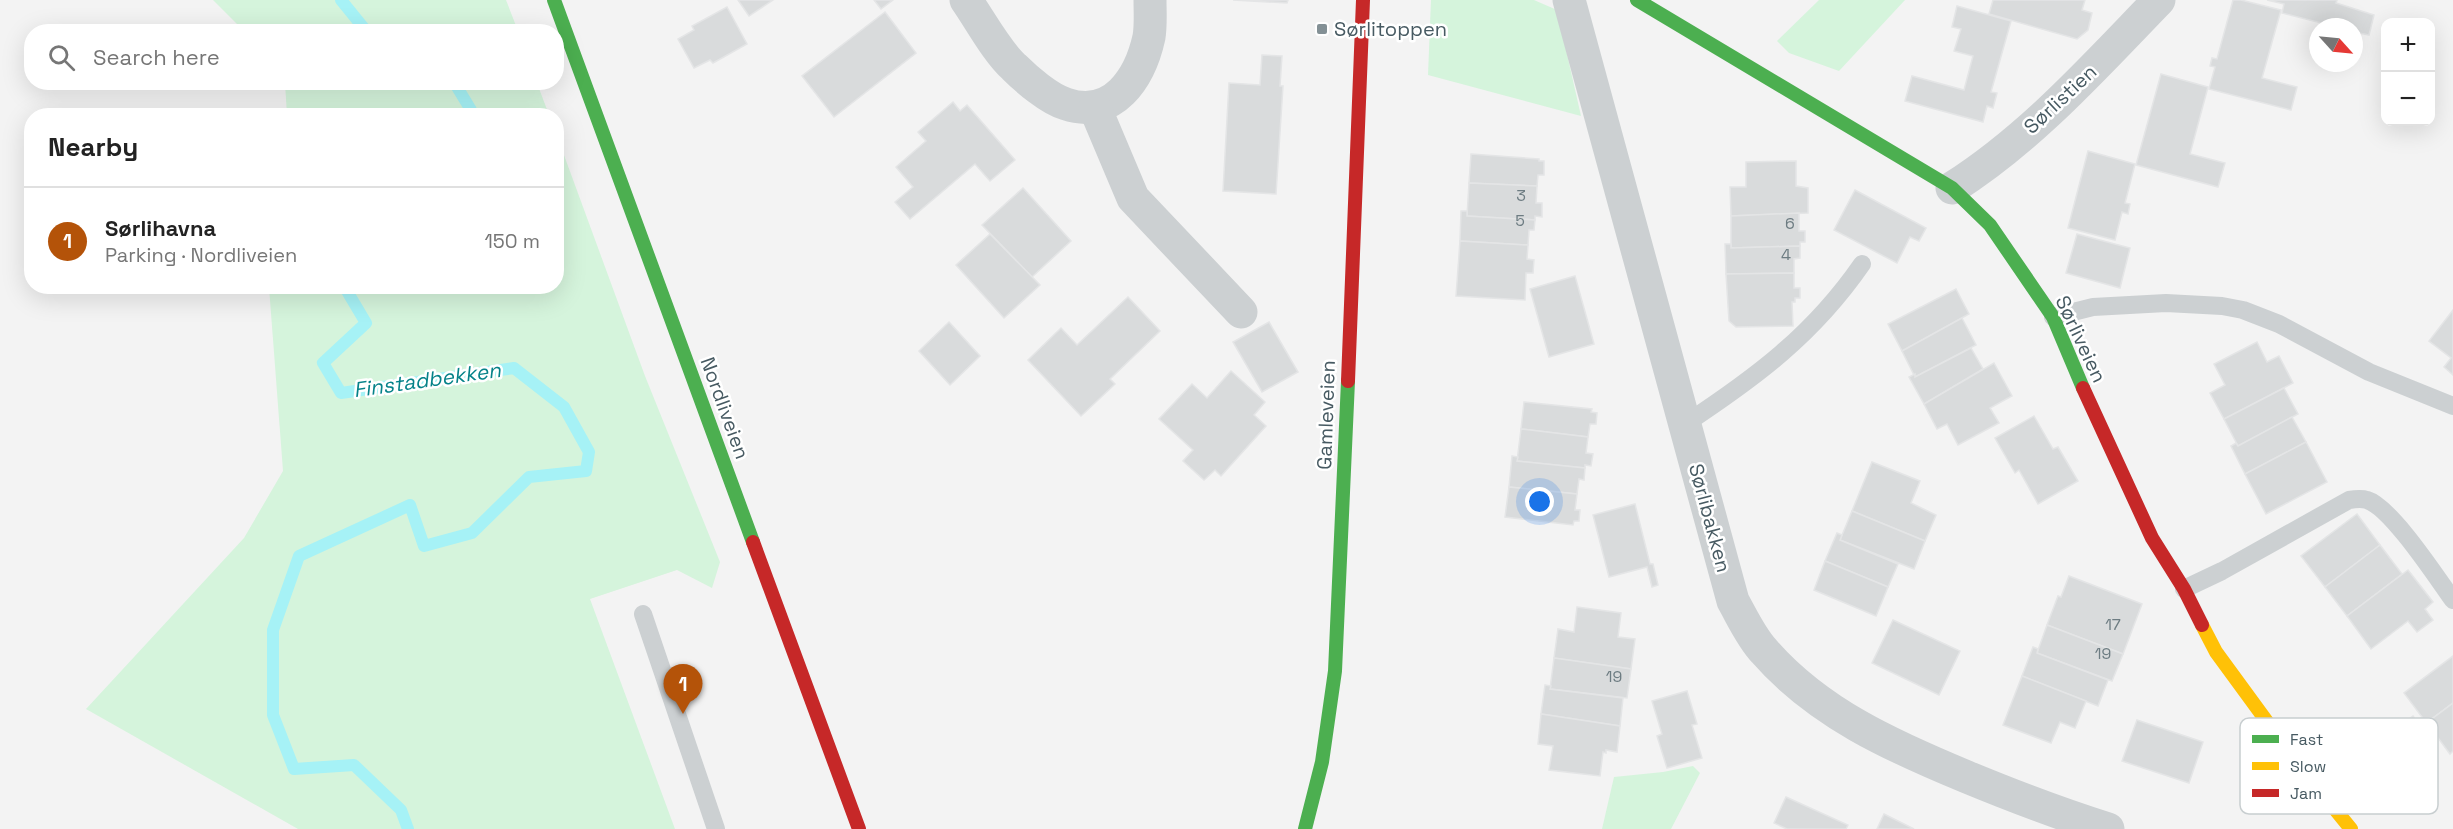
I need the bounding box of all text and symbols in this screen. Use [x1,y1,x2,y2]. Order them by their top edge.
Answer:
place label: Sørlitoppen [1334,16,1447,42]
north arrow [2309,18,2363,72]
map controls [2381,18,2435,126]
button: + [2381,18,2435,72]
marker: Sørlitoppen [1315,22,1329,36]
search box [24,24,564,90]
icon: search [45,41,78,74]
text: Search here [93,43,220,71]
street label: Sørlistien [2018,59,2102,139]
button: − [2381,72,2435,126]
text: Nearby [48,130,138,164]
house number: 3 [1516,185,1526,206]
house number: 5 [1515,210,1525,231]
house number: 6 [1785,213,1795,234]
text: Sørlihavna [105,214,216,242]
text: 1 [63,228,72,254]
text: 150 m [485,228,540,254]
text: Parking · Nordliveien [105,242,297,268]
house number: 4 [1781,244,1791,265]
street label: Sørliveien [2050,291,2112,387]
street label: Nordliveien [695,353,755,463]
water label: Finstadbekken [352,356,503,403]
street label: Gamleveien [1311,360,1341,470]
street label: Sørlibakken [1683,461,1737,575]
your location [1525,487,1554,516]
house number: 17 [2105,614,2121,635]
house number: 19 [2095,643,2111,664]
pin: 1 [664,664,702,714]
house number: 19 [1606,666,1622,687]
legend [2240,718,2438,814]
text: Fast [2290,729,2323,750]
text: Slow [2290,756,2326,777]
text: Jam [2290,783,2322,804]

